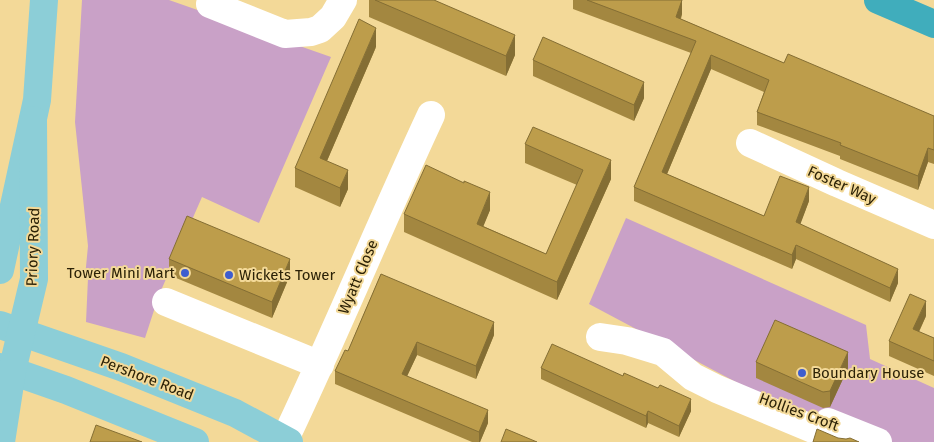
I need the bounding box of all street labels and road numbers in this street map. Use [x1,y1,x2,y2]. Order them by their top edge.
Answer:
street label: Foster Way [805,162,880,208]
street label: Priory Road [23,207,43,287]
street label: Wyatt Close [334,237,382,317]
street label: Pershore Road [98,352,196,404]
street label: Hollies Croft [757,389,842,435]

